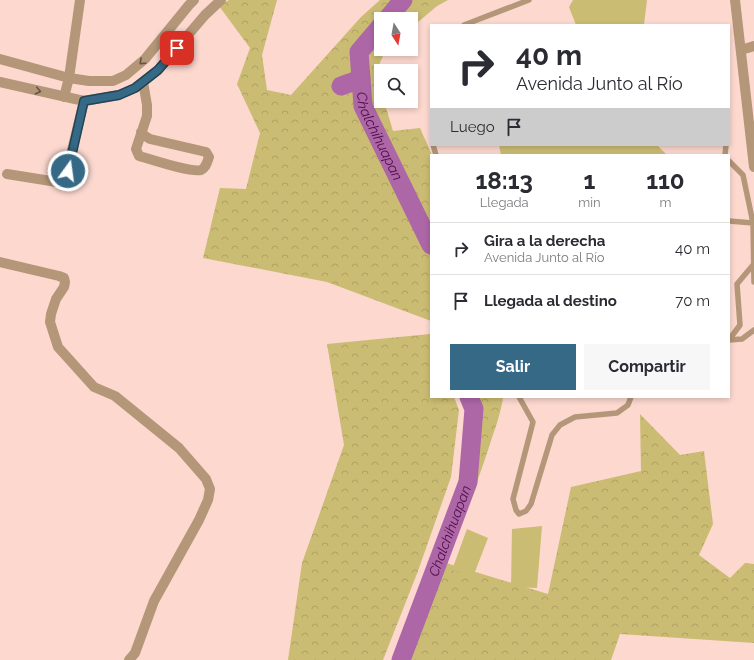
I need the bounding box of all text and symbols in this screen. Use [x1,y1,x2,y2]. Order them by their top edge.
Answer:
north arrow [374,12,418,56]
map controls [374,12,418,108]
pin [160,31,194,65]
icon: arrive [166,37,188,59]
text: 40 m [516,39,582,72]
icon: right [450,40,502,92]
one-way arrow [139,57,146,64]
button: search [374,64,418,108]
text: Avenida Junto al Río [516,73,683,94]
one-way arrow [35,86,41,94]
water label: Chalchihuapan [354,91,406,183]
icon: arrive [503,116,525,138]
text: Luego [450,118,495,136]
position arrow [47,150,89,192]
text: 18:13 [475,166,533,195]
text: 1 [584,166,595,195]
text: 110 [646,166,685,195]
text: Llegada [480,195,529,210]
text: min [578,195,601,210]
text: m [659,195,671,210]
text: Gira a la derecha [484,232,605,250]
icon: right [450,238,472,260]
text: 40 m [675,240,710,258]
text: Avenida Junto al Río [484,250,604,265]
icon: arrive [450,290,472,312]
text: Llegada al destino [484,292,617,310]
text: 70 m [675,292,710,310]
button: Salir [450,344,576,390]
button: Compartir [584,344,710,390]
water label: Chalchihuapan [425,483,474,579]

